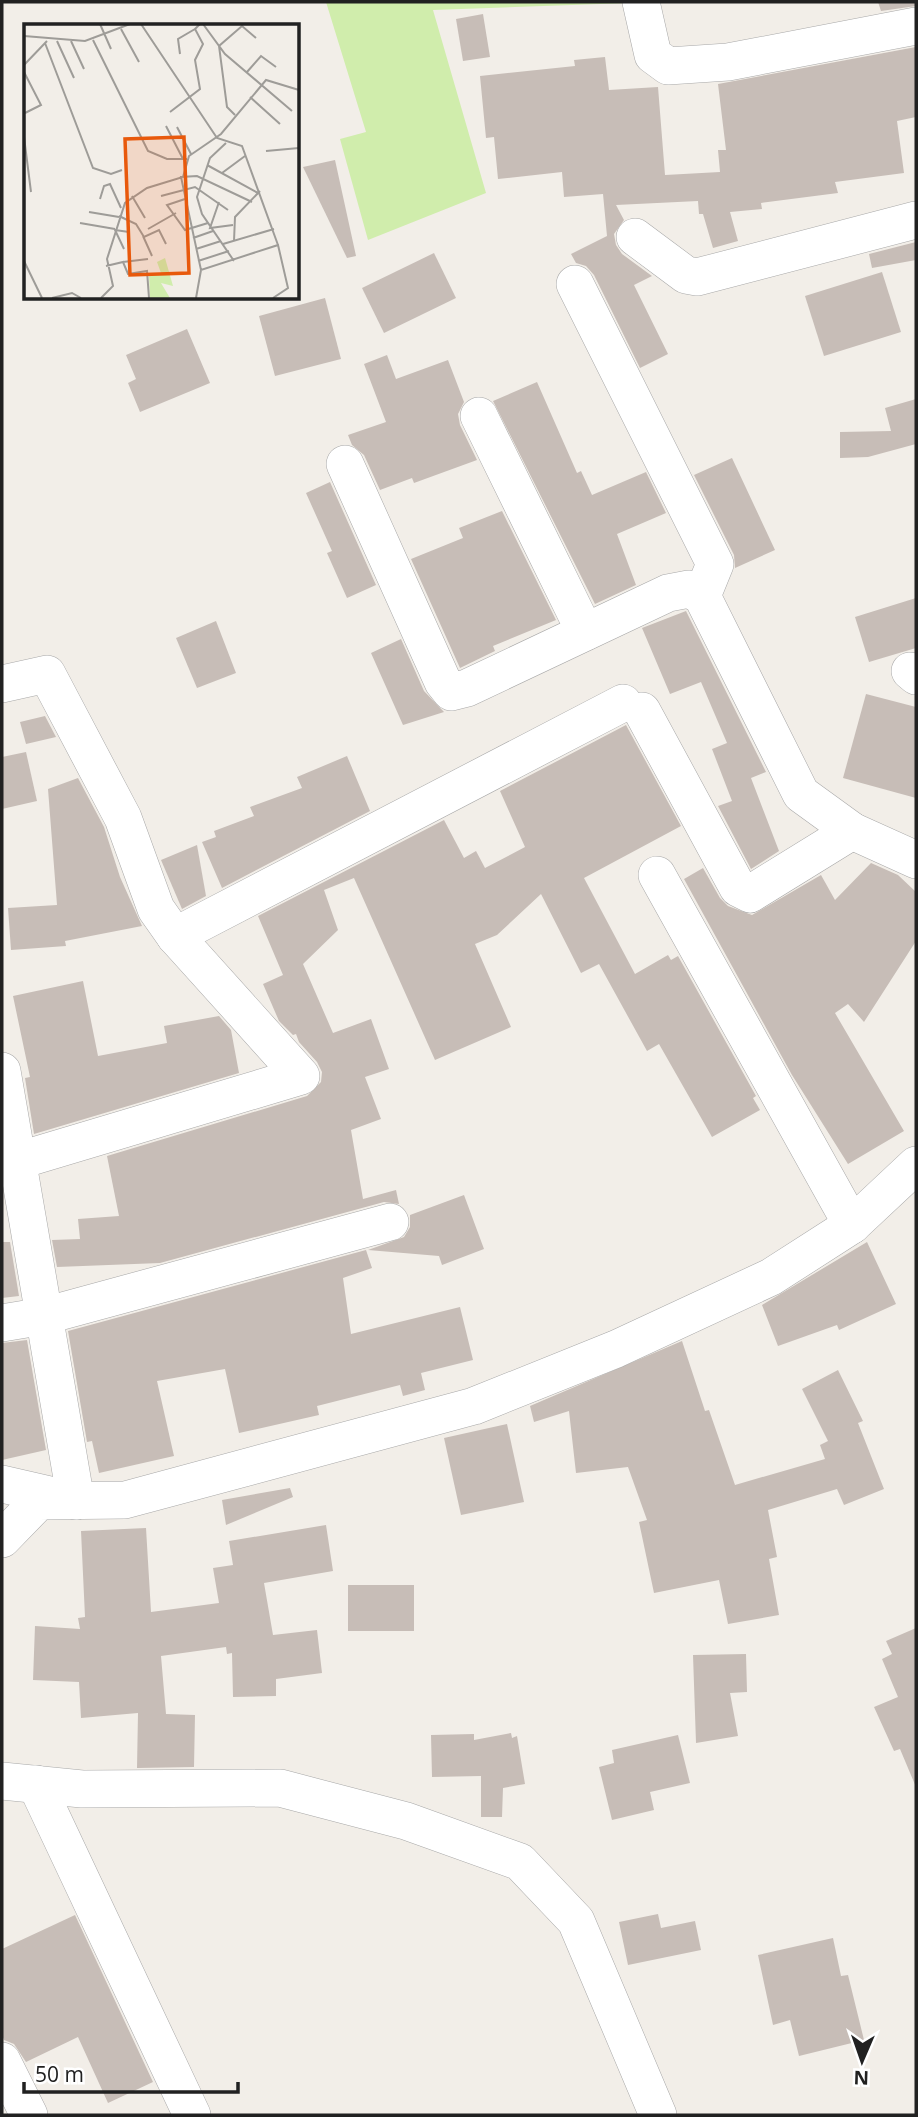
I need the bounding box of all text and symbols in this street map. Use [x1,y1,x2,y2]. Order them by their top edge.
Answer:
inset map [24,24,299,299]
north arrow [827,2026,897,2096]
scale bar [24,2050,238,2094]
text: 50 m [35,2060,84,2088]
text: N [853,2065,870,2091]

